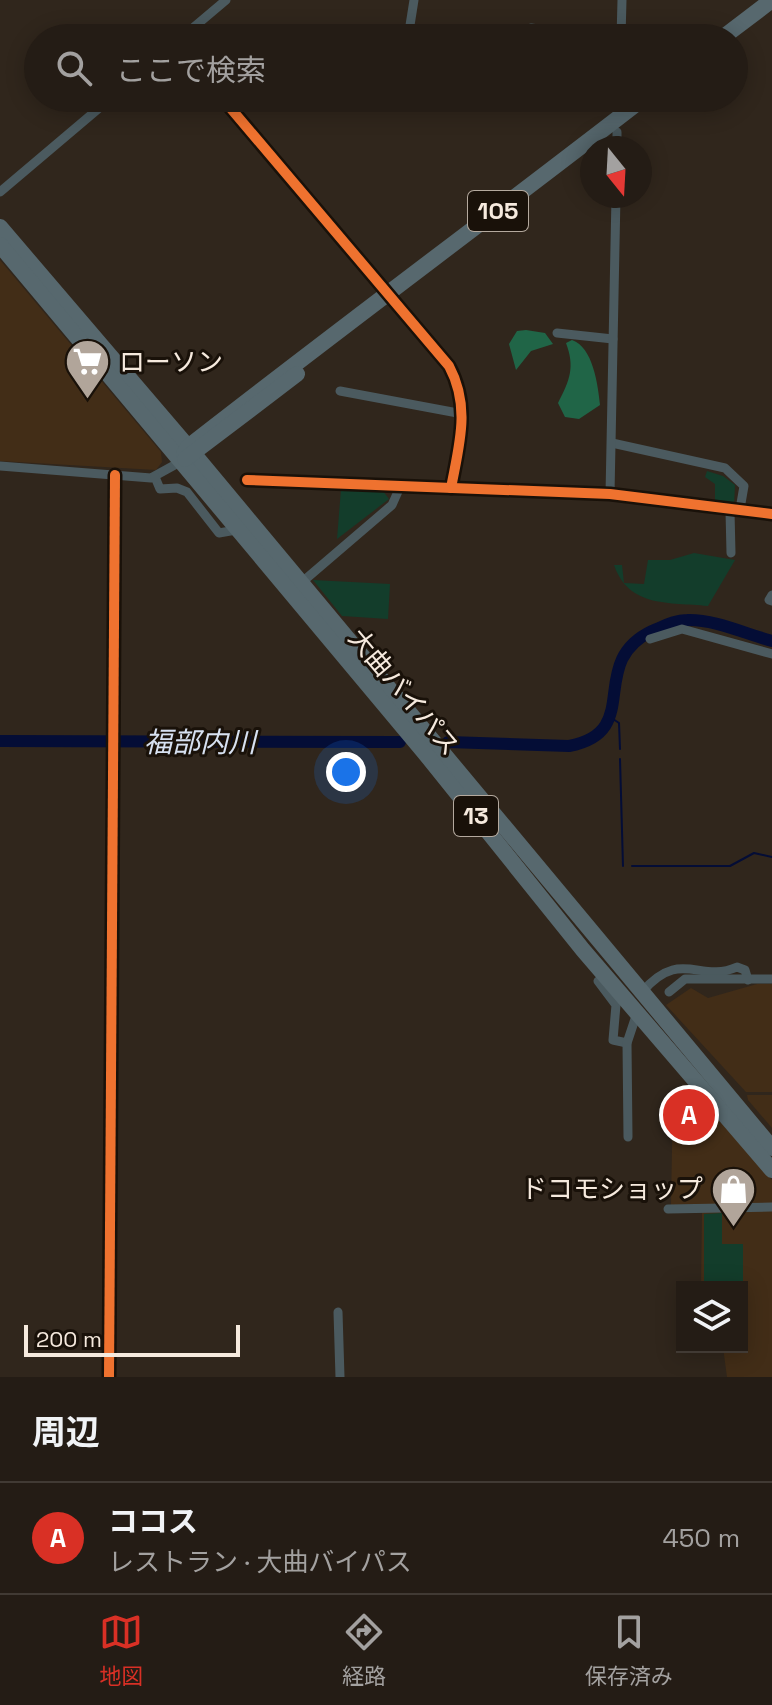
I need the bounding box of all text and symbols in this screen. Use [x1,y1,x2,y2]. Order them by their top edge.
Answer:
search box [24,24,748,112]
icon: search [52,46,96,90]
text: ここで検索 [116,51,266,90]
north arrow [580,136,652,208]
road number: 105 [468,191,528,231]
supermarket icon: ローソン [64,338,112,401]
place label: ローソン [119,345,223,379]
street label: 大曲バイパス [341,622,467,762]
water label: 福部内川 [144,724,259,760]
your location [326,752,366,792]
road number: 13 [454,796,498,836]
pin: A [663,1085,715,1145]
shop icon: ドコモショップ [710,1165,758,1228]
place label: ドコモショップ [521,1172,703,1206]
map controls [676,1281,748,1353]
button: layers [676,1281,748,1353]
scale bar [24,1321,240,1357]
text: 200 m [36,1325,102,1353]
text: 周辺 [32,1411,100,1454]
text: ココス [108,1502,198,1541]
text: A [50,1521,66,1555]
text: 450 m [662,1521,740,1555]
text: レストラン · 大曲バイパス [108,1545,412,1579]
tab: 地図 [99,1610,143,1690]
tab: 経路 [342,1610,386,1690]
tab: 保存済み [585,1610,673,1690]

